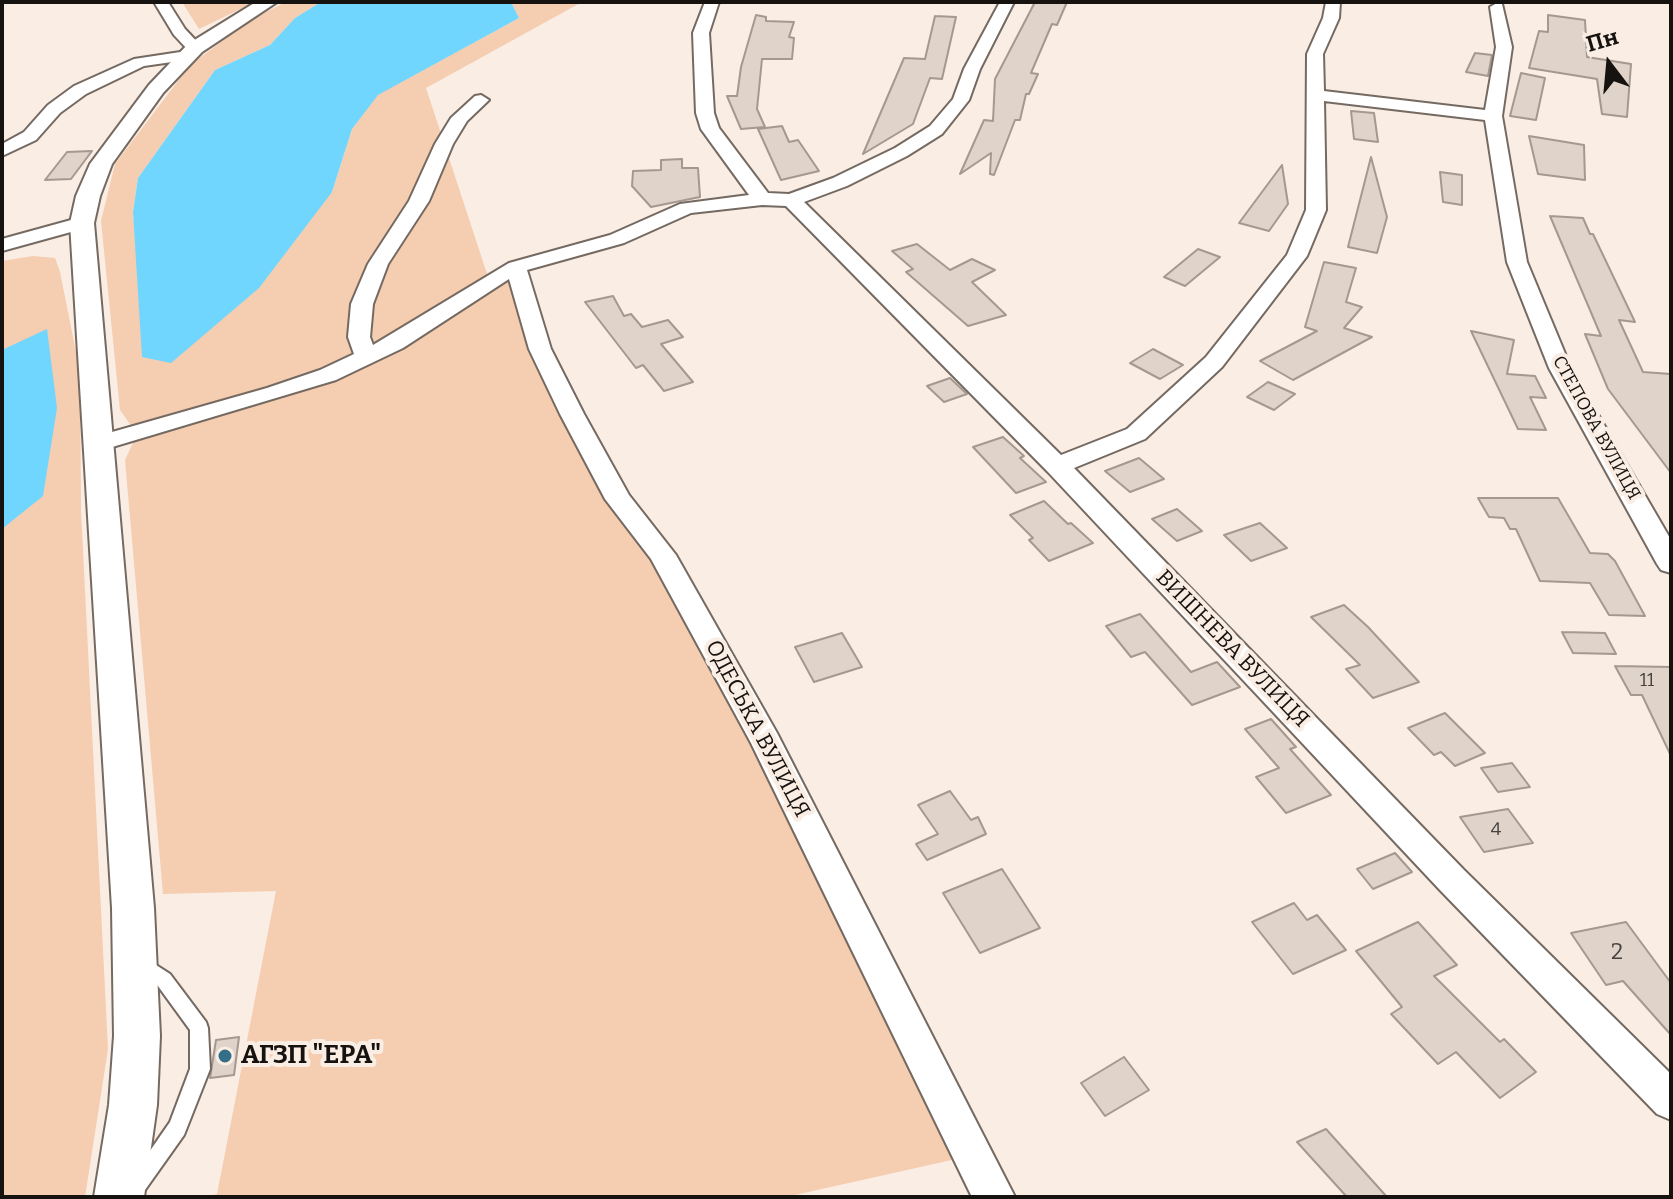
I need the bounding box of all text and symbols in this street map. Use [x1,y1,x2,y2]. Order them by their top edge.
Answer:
text: Пн [1583,23,1621,58]
north arrow [1569,24,1649,104]
street label: СТЕПОВА ВУЛИЦЯ [1548,352,1644,504]
street label: ВИШНЕВА ВУЛИЦЯ [1150,565,1314,733]
street label: ОДЕСЬКА ВУЛИЦЯ [699,636,815,822]
house number: 11 [1640,670,1654,692]
house number: 4 [1491,819,1501,841]
house number: 2 [1611,940,1623,966]
place label: АГЗП "ЕРА" [241,1040,381,1072]
marker: АГЗП "ЕРА" [216,1047,234,1065]

